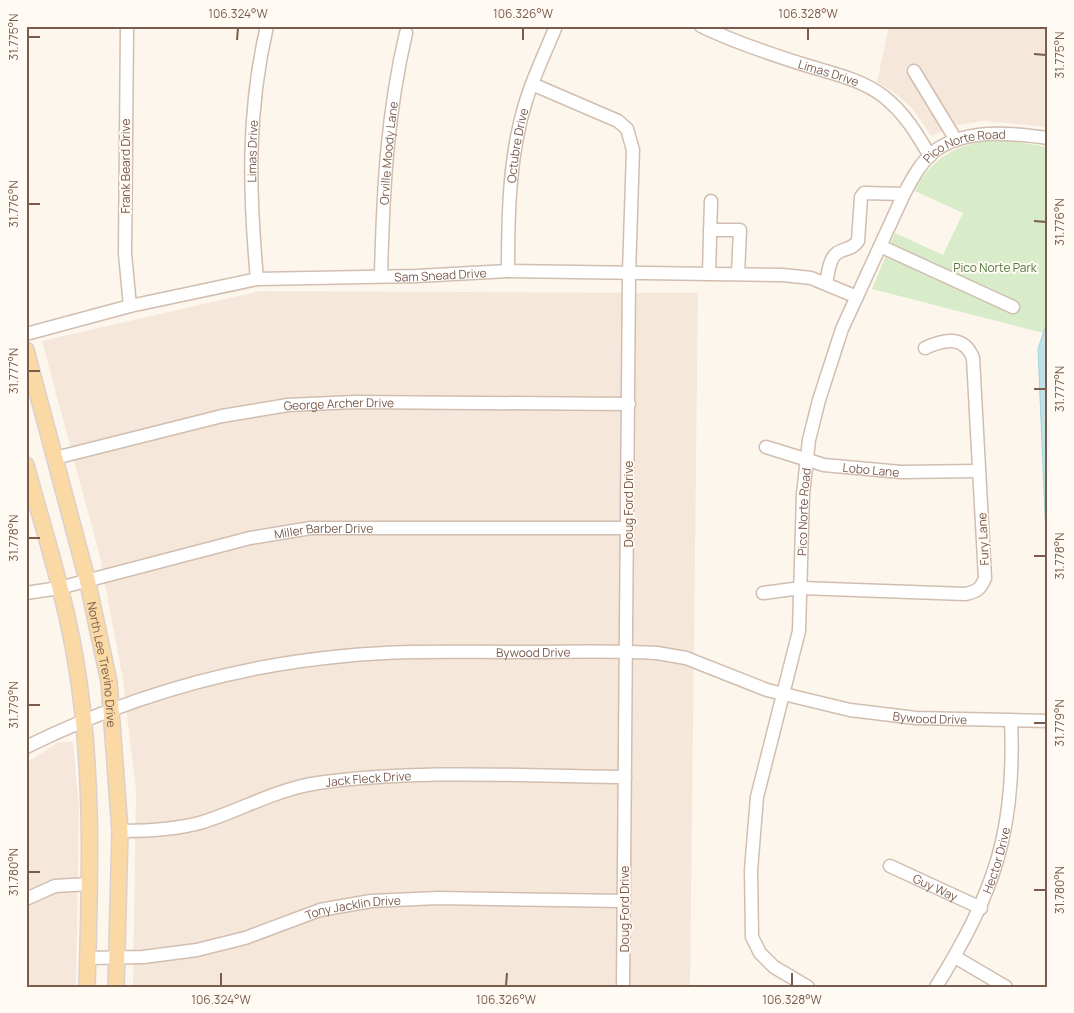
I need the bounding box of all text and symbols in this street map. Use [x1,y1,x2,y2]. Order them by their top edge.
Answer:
text: 106.324°W [208,5,268,22]
text: 106.326°W [493,5,554,22]
text: 106.328°W [778,5,839,22]
text: 31.775°N [5,14,22,60]
text: 31.775°N [1051,32,1068,78]
street label: Limas Drive [796,55,862,90]
street label: Orville Moody Lane [375,100,402,206]
street label: Octubre Drive [502,106,532,184]
street label: Frank Beard Drive [117,119,134,213]
street label: Limas Drive [243,119,261,183]
street label: Pico Norte Road [919,125,1006,166]
text: 31.776°N [5,180,22,228]
text: 31.776°N [1051,198,1068,246]
park label: Pico Norte Park [953,259,1038,276]
street label: Sam Snead Drive [394,264,487,285]
text: 31.777°N [5,348,22,394]
text: 31.777°N [1051,366,1068,412]
street label: George Archer Drive [282,393,394,414]
street label: Lobo Lane [842,458,900,480]
street label: Doug Ford Drive [620,461,637,547]
street label: Pico Norte Road [793,467,814,556]
street label: Fury Lane [973,512,993,566]
text: 31.778°N [5,515,22,561]
street label: Miller Barber Drive [273,519,373,542]
text: 31.778°N [1051,533,1068,579]
street label: North Lee Trevino Drive [84,600,121,728]
street label: Bywood Drive [496,643,571,661]
text: 31.779°N [5,681,22,729]
text: 31.779°N [1051,699,1068,747]
street label: Bywood Drive [892,707,967,728]
street label: Jack Fleck Drive [324,767,412,790]
street label: Hector Drive [978,826,1013,896]
text: 31.780°N [5,848,22,896]
street label: Doug Ford Drive [616,866,633,952]
text: 31.780°N [1051,866,1068,914]
street label: Guy Way [910,869,961,905]
street label: Tony Jacklin Drive [302,891,401,923]
text: 106.324°W [191,991,251,1008]
text: 106.326°W [476,991,537,1008]
text: 106.328°W [762,991,823,1008]

